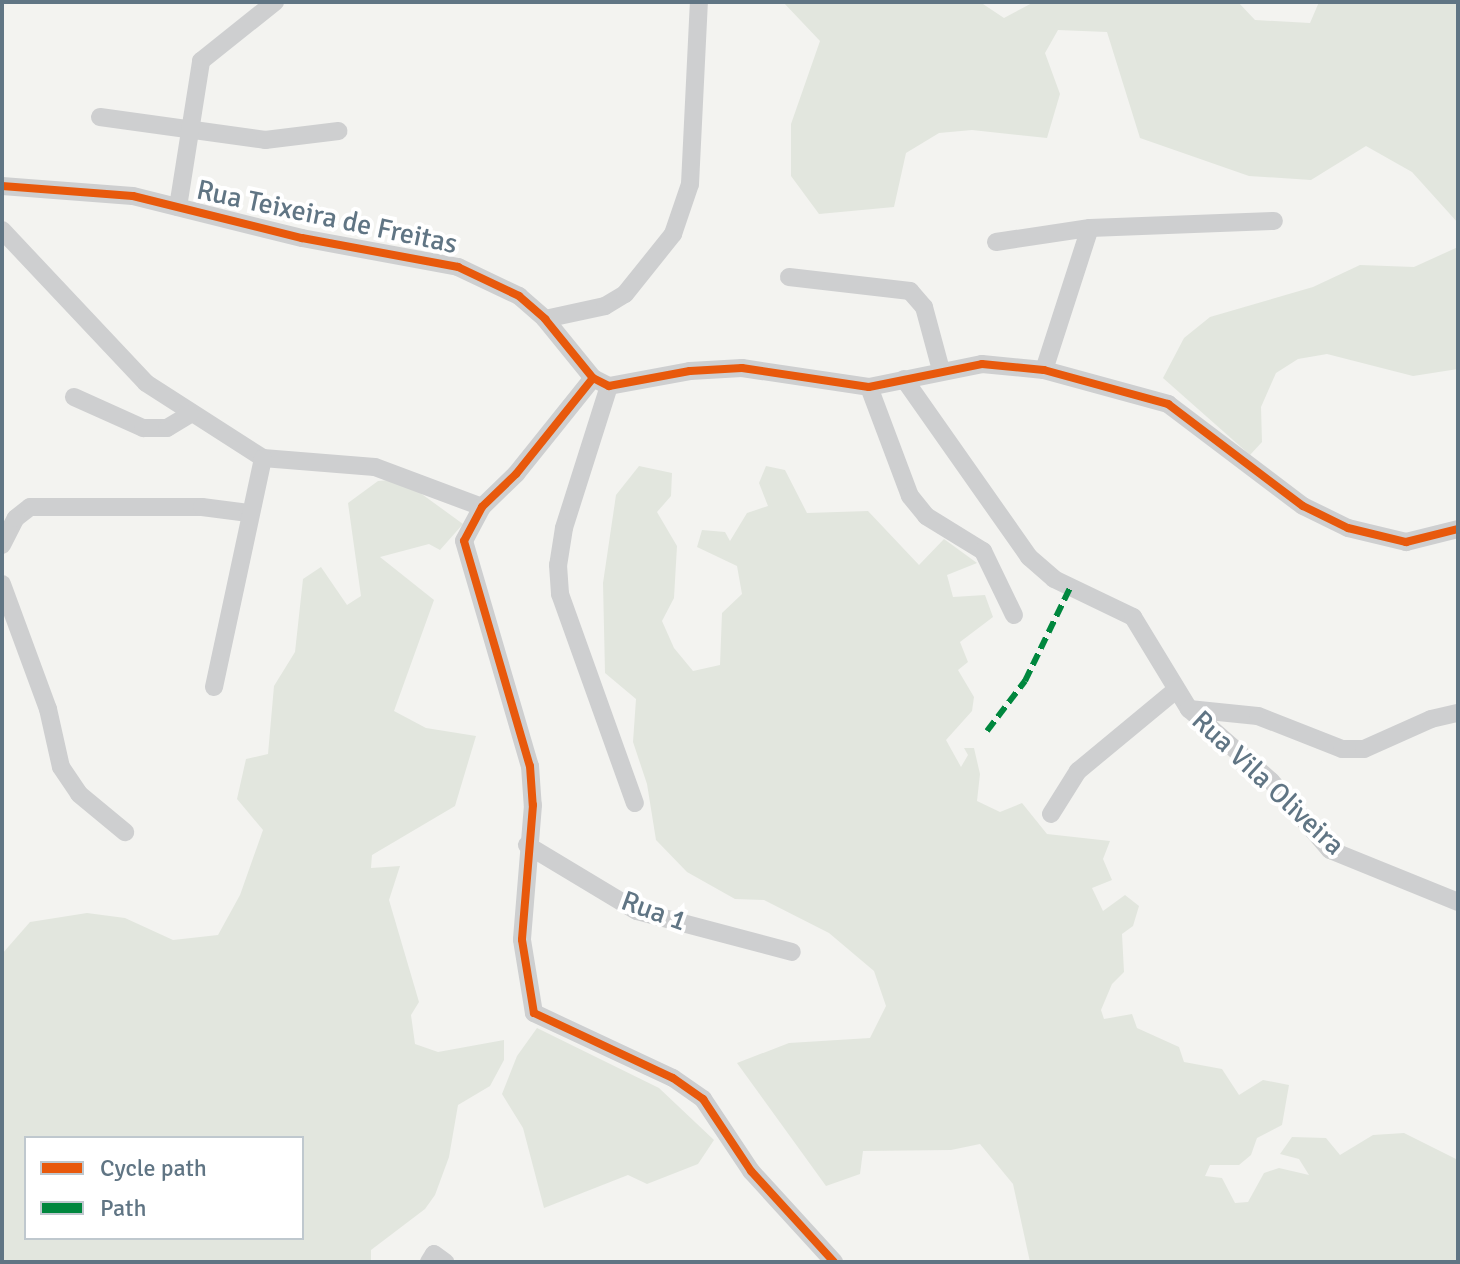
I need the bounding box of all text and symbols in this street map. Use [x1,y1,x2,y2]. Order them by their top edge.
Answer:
street label: Rua Teixeira de Freitas [194,173,460,261]
street label: Rua Vila Oliveira [1185,704,1351,862]
street label: Rua 1 [617,884,691,938]
legend [24,1136,304,1240]
text: Cycle path [100,1153,207,1183]
text: Path [100,1193,146,1223]

